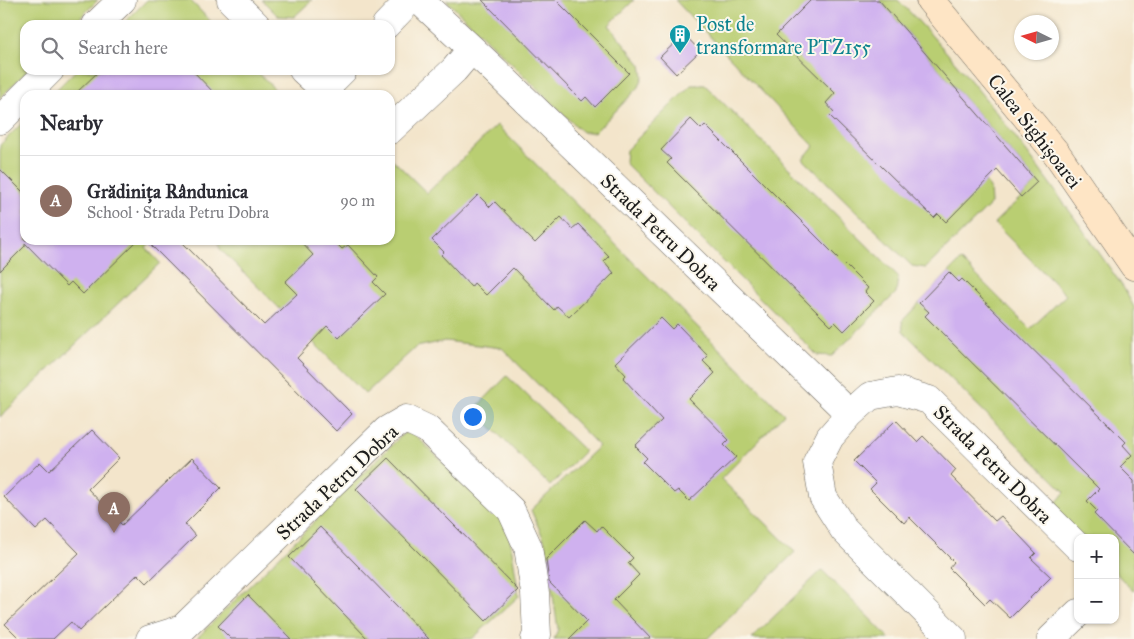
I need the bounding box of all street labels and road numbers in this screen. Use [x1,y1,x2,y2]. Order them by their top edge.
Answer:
street label: Calea Sighișoarei [982,69,1087,194]
street label: Strada Petru Dobra [596,169,727,296]
street label: Strada Petru Dobra [929,400,1058,529]
street label: Strada Petru Dobra [271,419,403,545]

